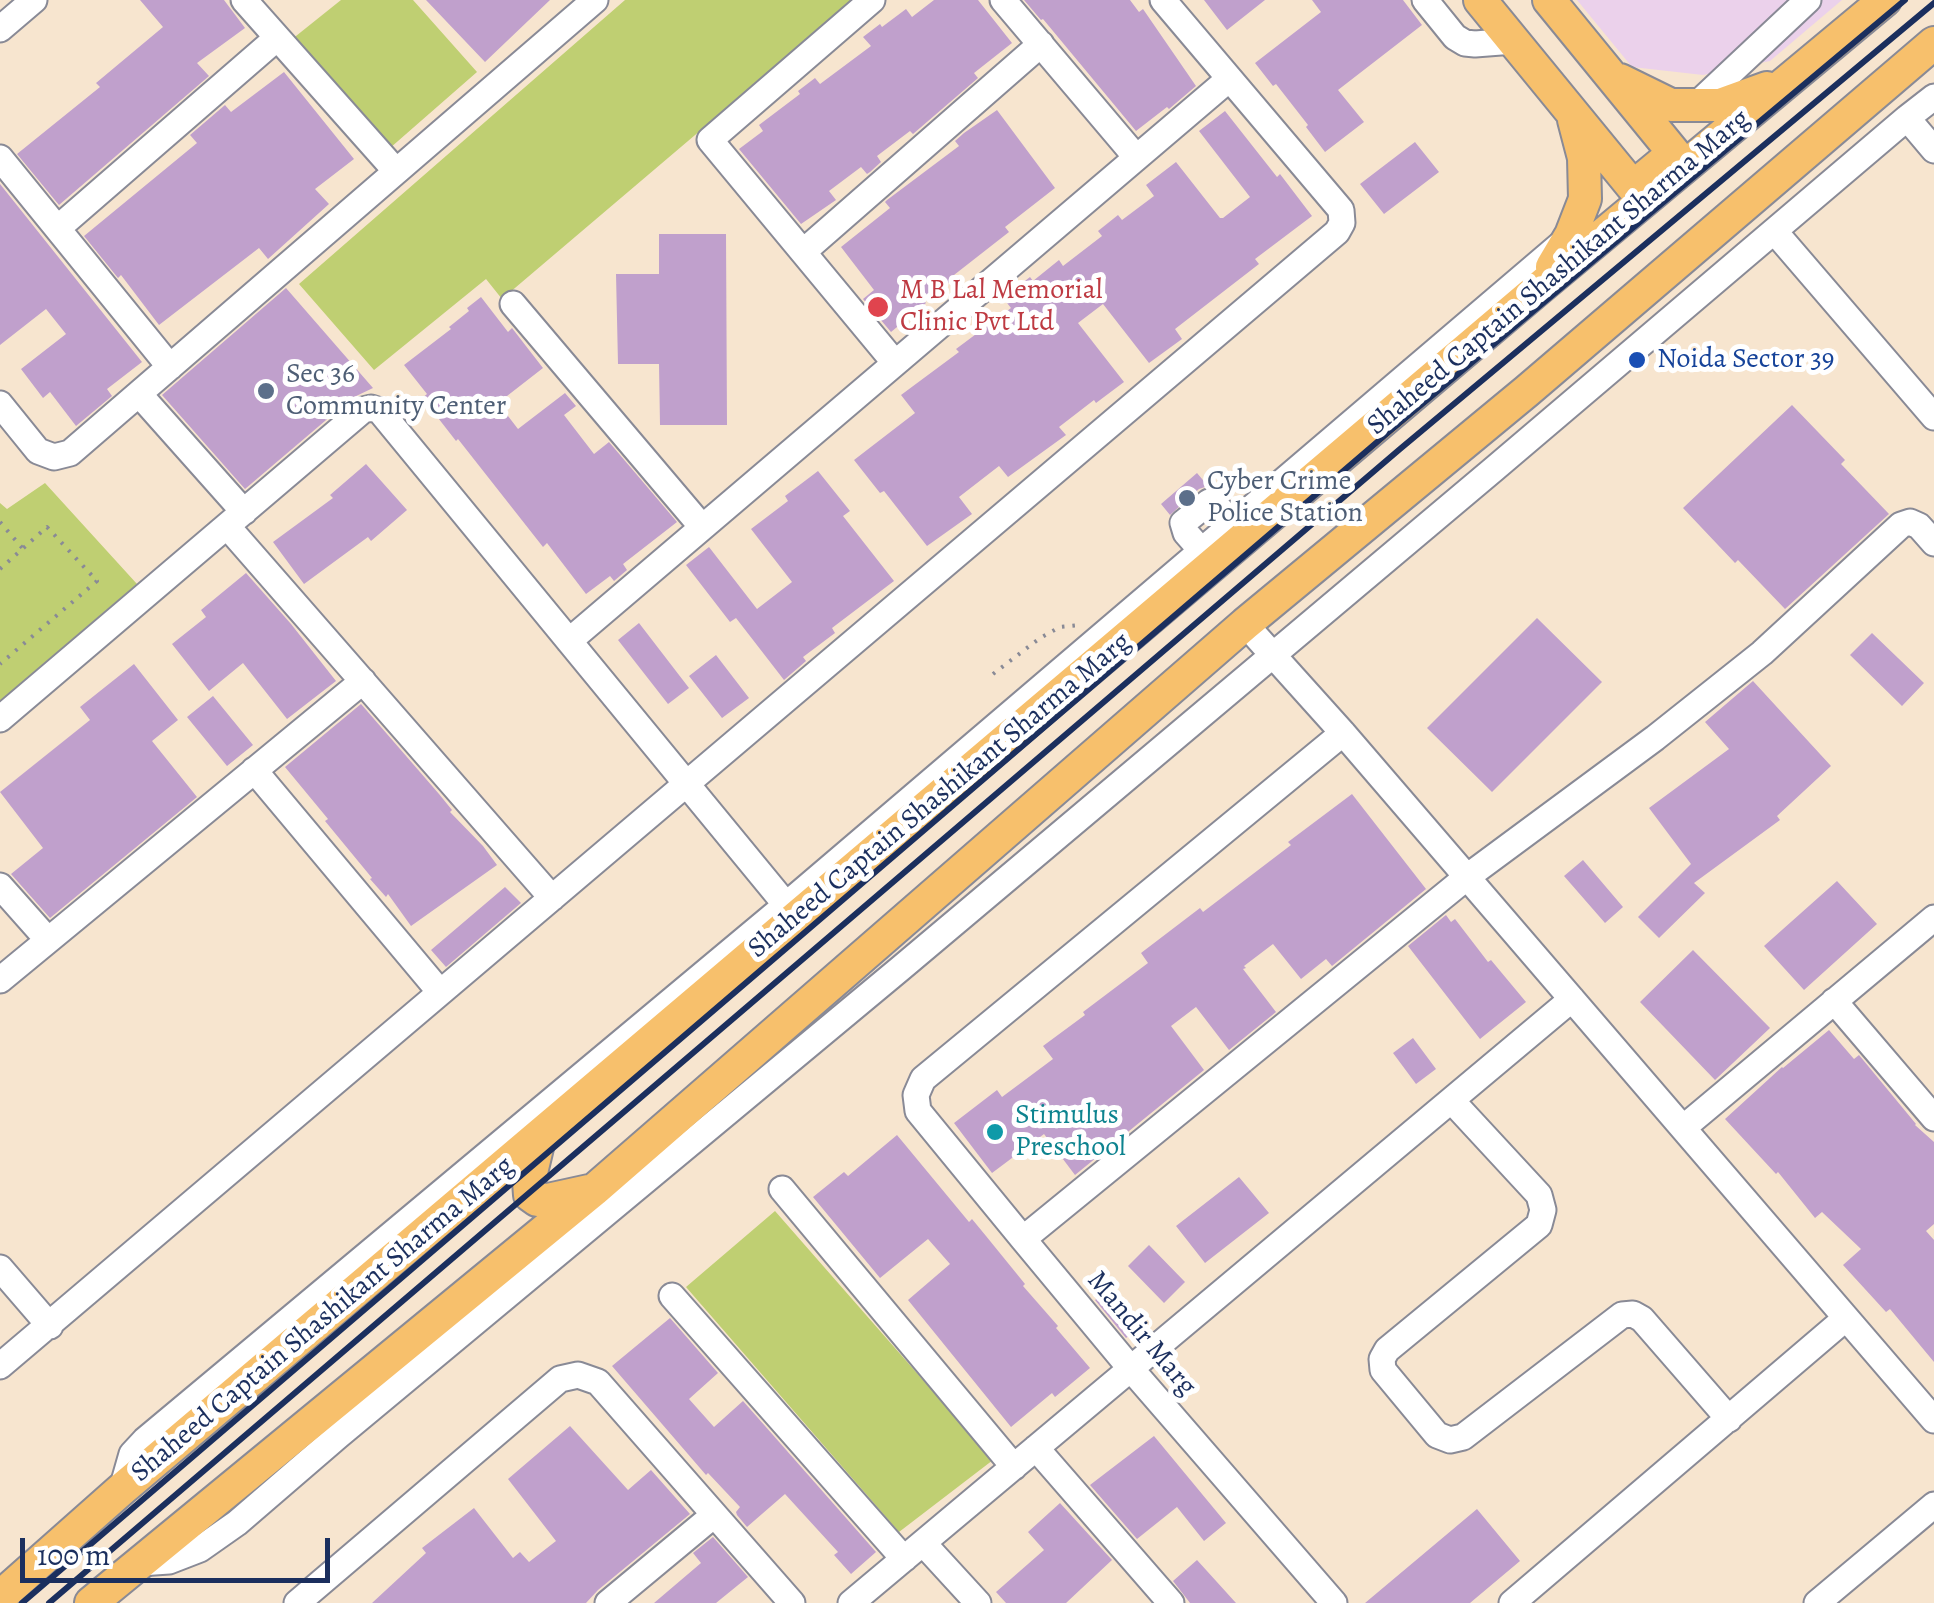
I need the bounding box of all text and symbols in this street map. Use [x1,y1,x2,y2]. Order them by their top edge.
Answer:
street label: Shaheed Captain Shashikant Sharma Marg [1361,103,1757,443]
place label: M B Lal Memorial Clinic Pvt Ltd [900,274,1103,340]
marker: M B Lal Memorial Clinic Pvt Ltd [865,294,891,320]
place label: Noida Sector 39 [1657,343,1835,377]
marker: Noida Sector 39 [1626,349,1648,371]
place label: Sec 36 Community Center [286,358,507,424]
marker: Sec 36 Community Center [255,380,277,402]
place label: Cyber Crime Police Station [1207,465,1363,531]
marker: Cyber Crime Police Station [1176,487,1198,509]
street label: Shaheed Captain Shashikant Sharma Marg [742,626,1138,966]
place label: Stimulus Preschool [1015,1099,1126,1165]
marker: Stimulus Preschool [984,1121,1006,1143]
street label: Shaheed Captain Shashikant Sharma Marg [125,1150,521,1490]
street label: Mandir Marg [1079,1265,1203,1403]
scale bar [25,1518,335,1580]
text: 100 m [37,1535,110,1575]

